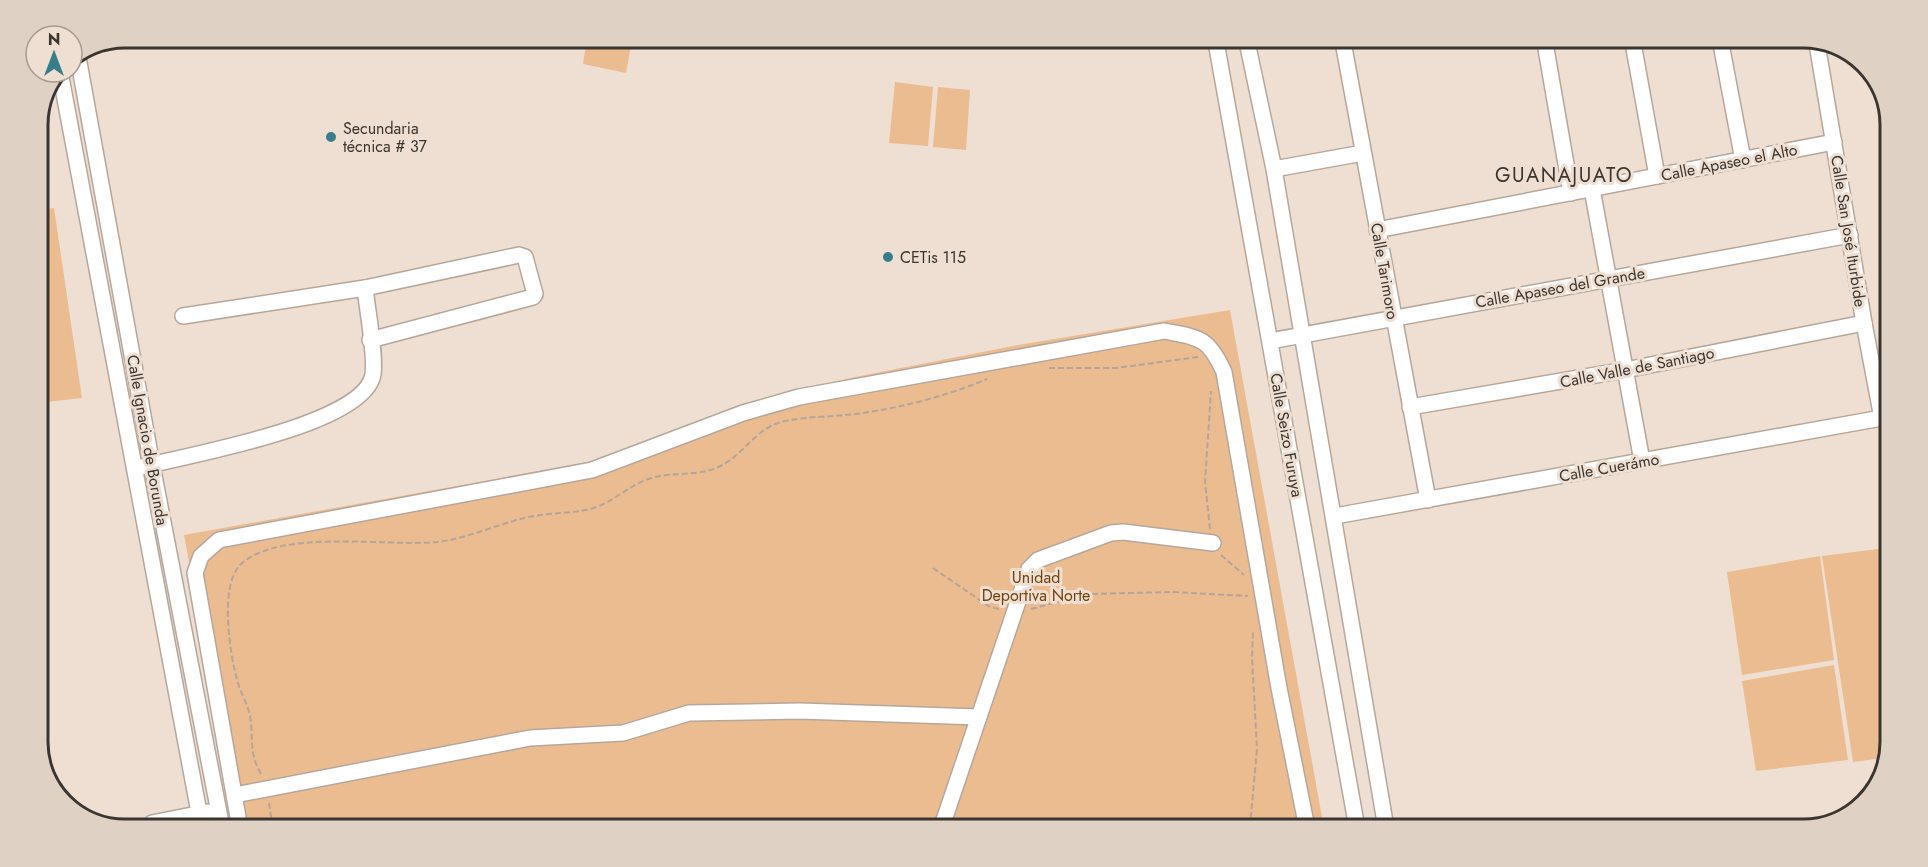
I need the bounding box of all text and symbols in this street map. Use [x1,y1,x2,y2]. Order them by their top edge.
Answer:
north arrow [24,24,84,84]
text: N [48,28,60,51]
place label: Secundaria técnica # 37 [343,117,427,158]
marker: Secundaria técnica # 37 [324,130,338,144]
street label: Calle Apaseo el Alto [1659,138,1799,187]
street label: Calle San José Iturbide [1825,154,1872,308]
district label: GUANAJUATO [1495,161,1633,190]
street label: Calle Tarimoro [1365,221,1404,321]
place label: CETis 115 [900,246,966,269]
marker: CETis 115 [881,250,895,264]
street label: Calle Apaseo del Grande [1473,261,1647,314]
street label: Calle Valle de Santiago [1558,341,1716,394]
street label: Calle Ignacio de Borunda [121,353,174,527]
street label: Calle Seizo Furuya [1264,371,1309,499]
street label: Calle Cuerámo [1557,447,1661,488]
park label: Unidad Deportiva Norte [982,566,1090,607]

